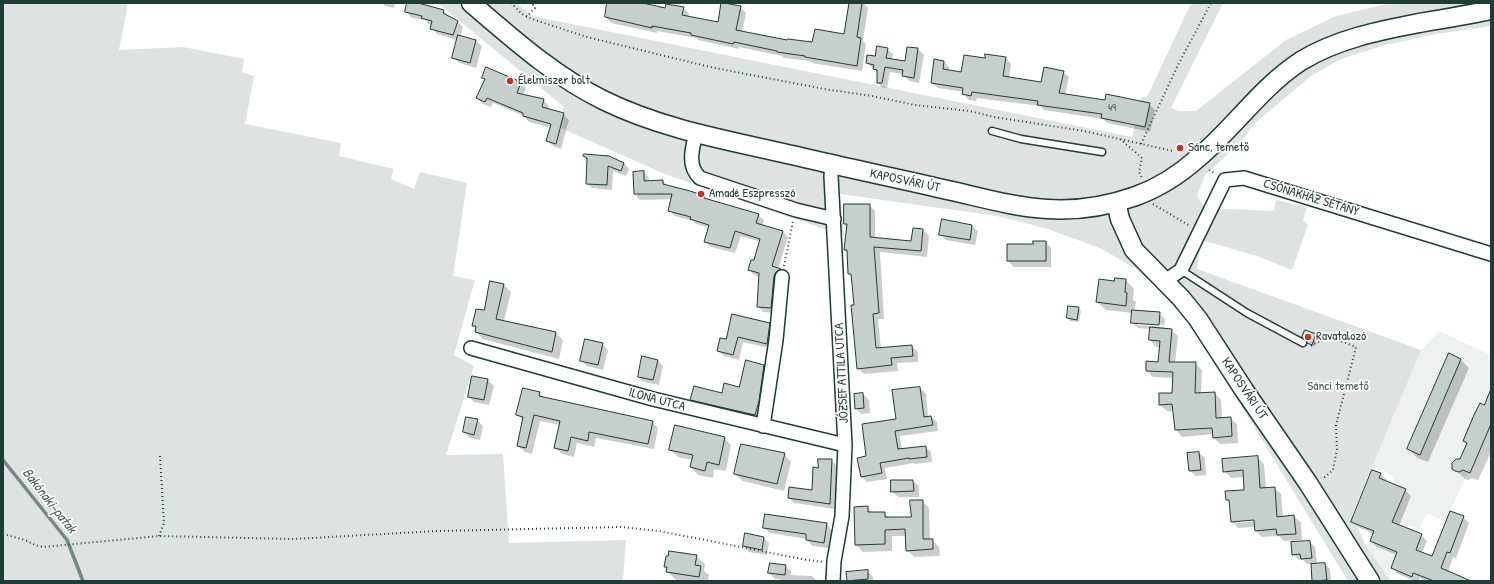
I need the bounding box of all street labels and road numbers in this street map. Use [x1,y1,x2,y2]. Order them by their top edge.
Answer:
street label: KAPOSVÁRI ÚT [868,166,942,196]
street label: CSÓNAKHÁZ SÉTÁNY [1261,176,1361,220]
street label: JÓZSEF ATTILA UTCA [832,322,852,424]
street label: KAPOSVÁRI ÚT [1218,355,1270,423]
street label: ILONA UTCA [627,385,687,415]

